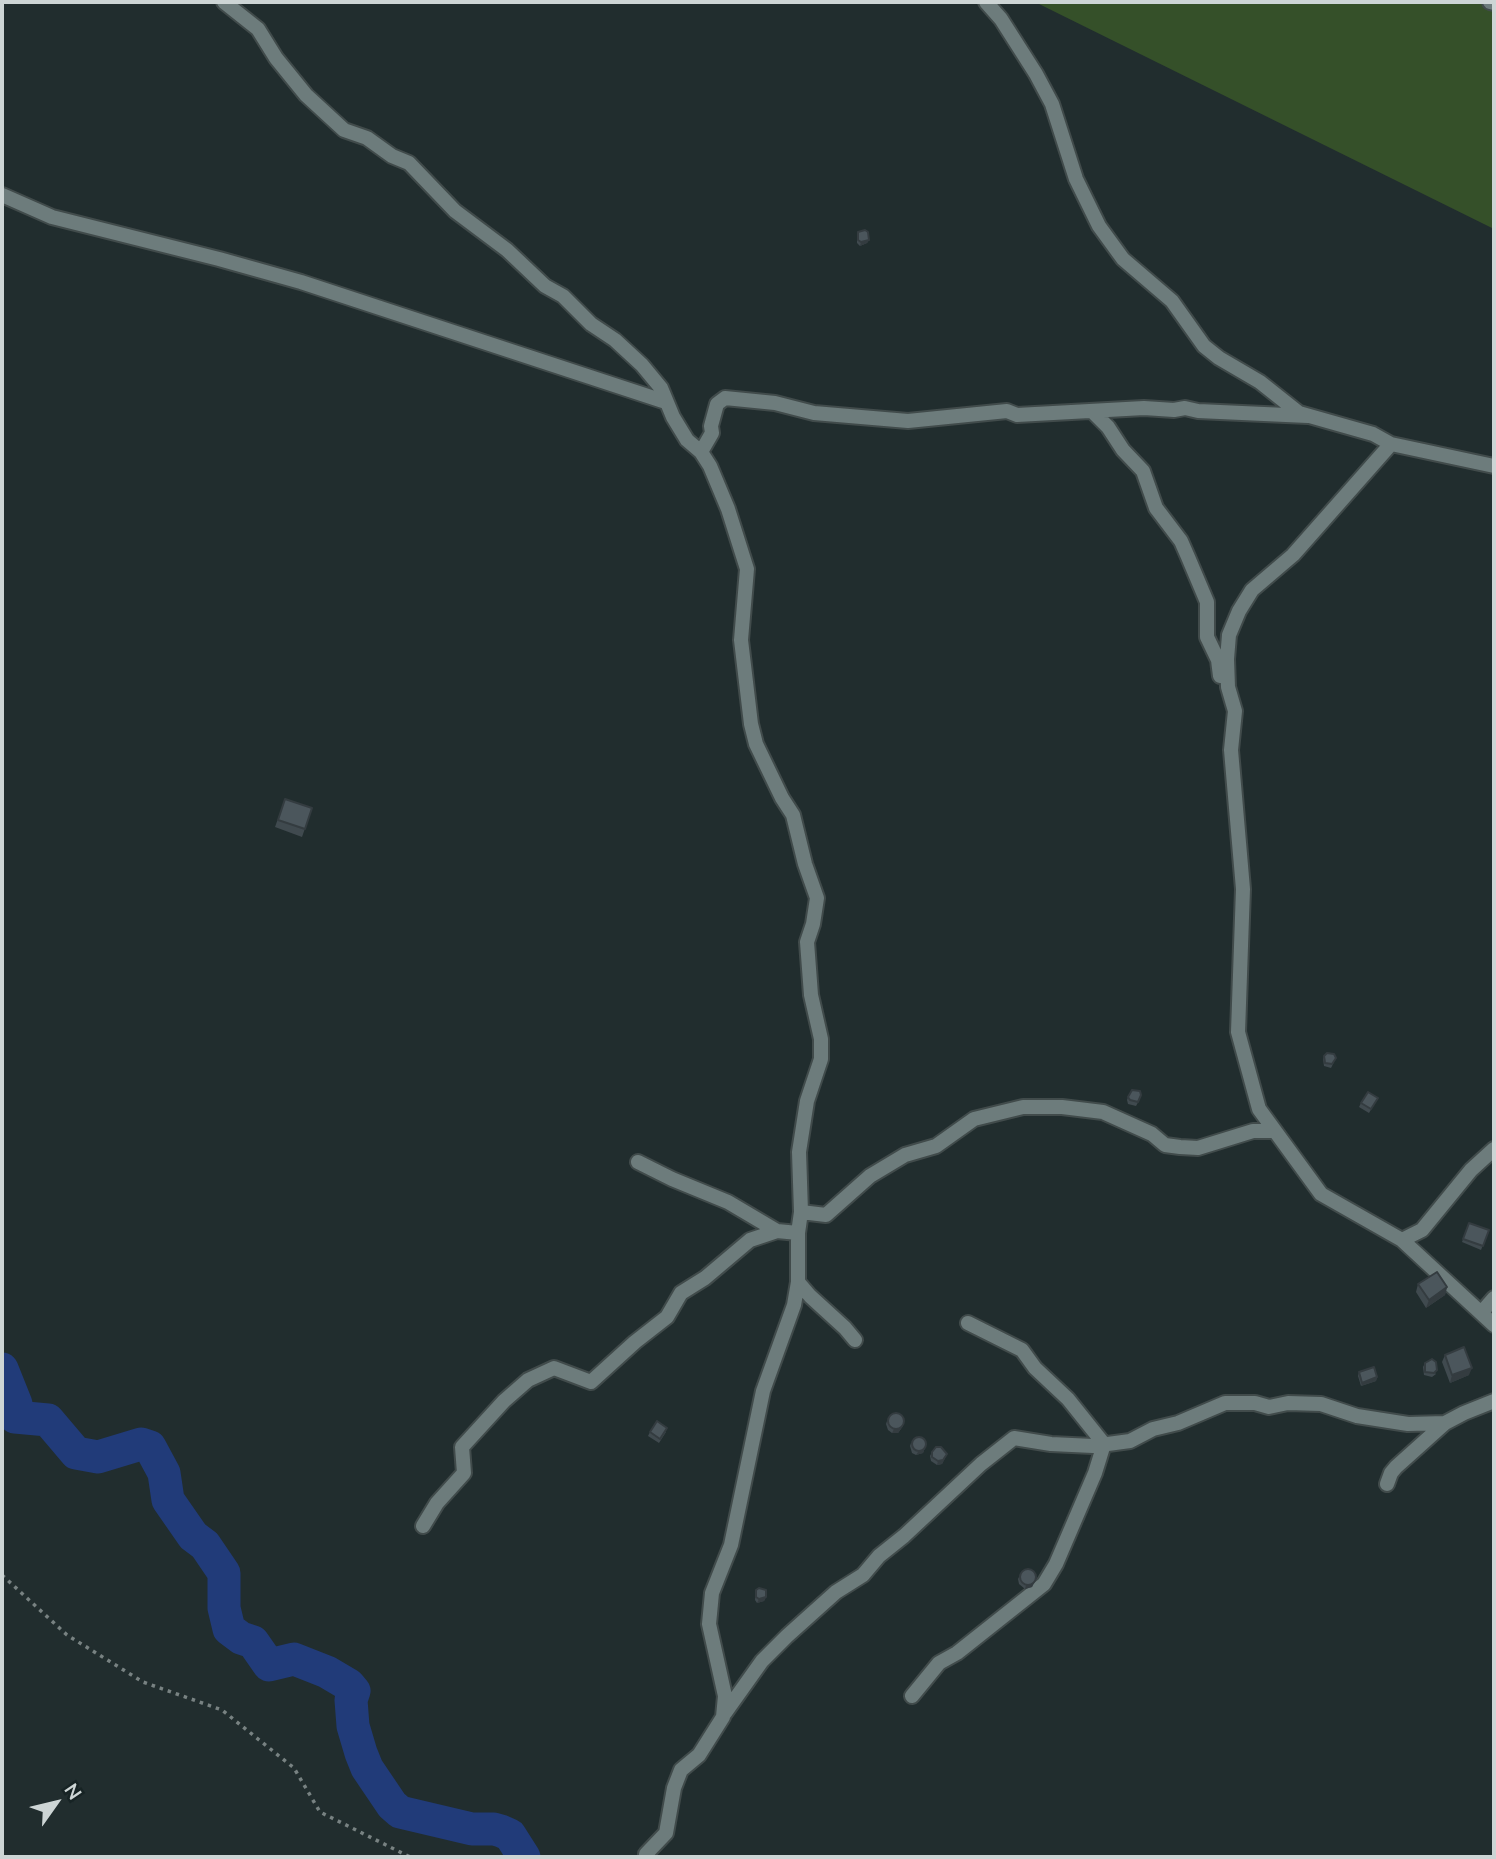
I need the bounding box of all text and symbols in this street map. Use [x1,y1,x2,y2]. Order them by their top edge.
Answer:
north arrow [21,1768,91,1838]
text: N [59,1779,87,1804]

